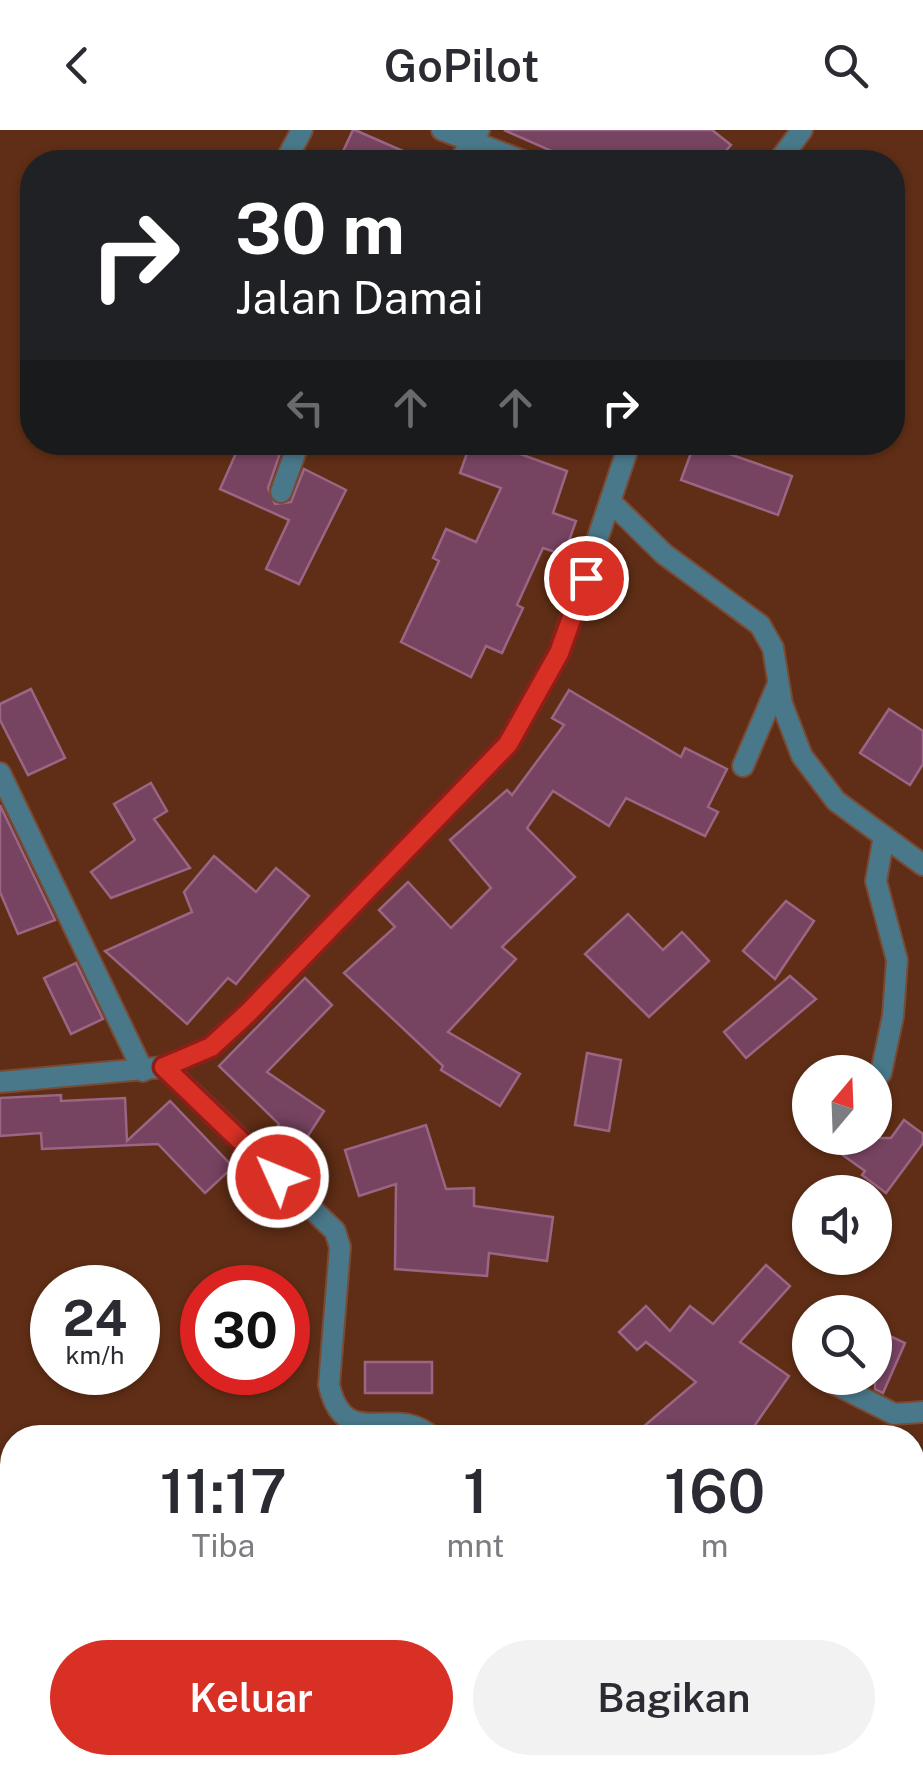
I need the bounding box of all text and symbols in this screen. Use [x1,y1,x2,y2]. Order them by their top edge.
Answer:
icon: back [50,38,105,93]
icon: search [818,38,873,93]
text: GoPilot [384,39,539,92]
text: 30 m [235,187,405,270]
icon: right [70,190,200,320]
text: Jalan Damai [235,271,484,324]
icon: left [278,380,333,435]
icon: ahead [383,380,438,435]
icon: ahead [488,380,543,435]
icon: right [593,380,648,435]
pin [544,536,629,621]
icon: arrive [559,551,614,606]
north arrow [792,1055,892,1155]
map controls [792,1055,892,1395]
position arrow [226,1125,330,1229]
button: sound [792,1175,892,1275]
speed limit sign: 30 [180,1265,310,1395]
text: 24 [63,1288,127,1347]
button: search [792,1295,892,1395]
text: km/h [66,1340,124,1370]
text: 11:17 [160,1456,287,1527]
text: 1 [463,1456,488,1527]
text: 160 [664,1456,765,1527]
text: Tiba [191,1527,255,1564]
text: mnt [447,1527,504,1564]
text: m [701,1527,729,1564]
button: Keluar [50,1640,453,1755]
button: Bagikan [473,1640,875,1755]

